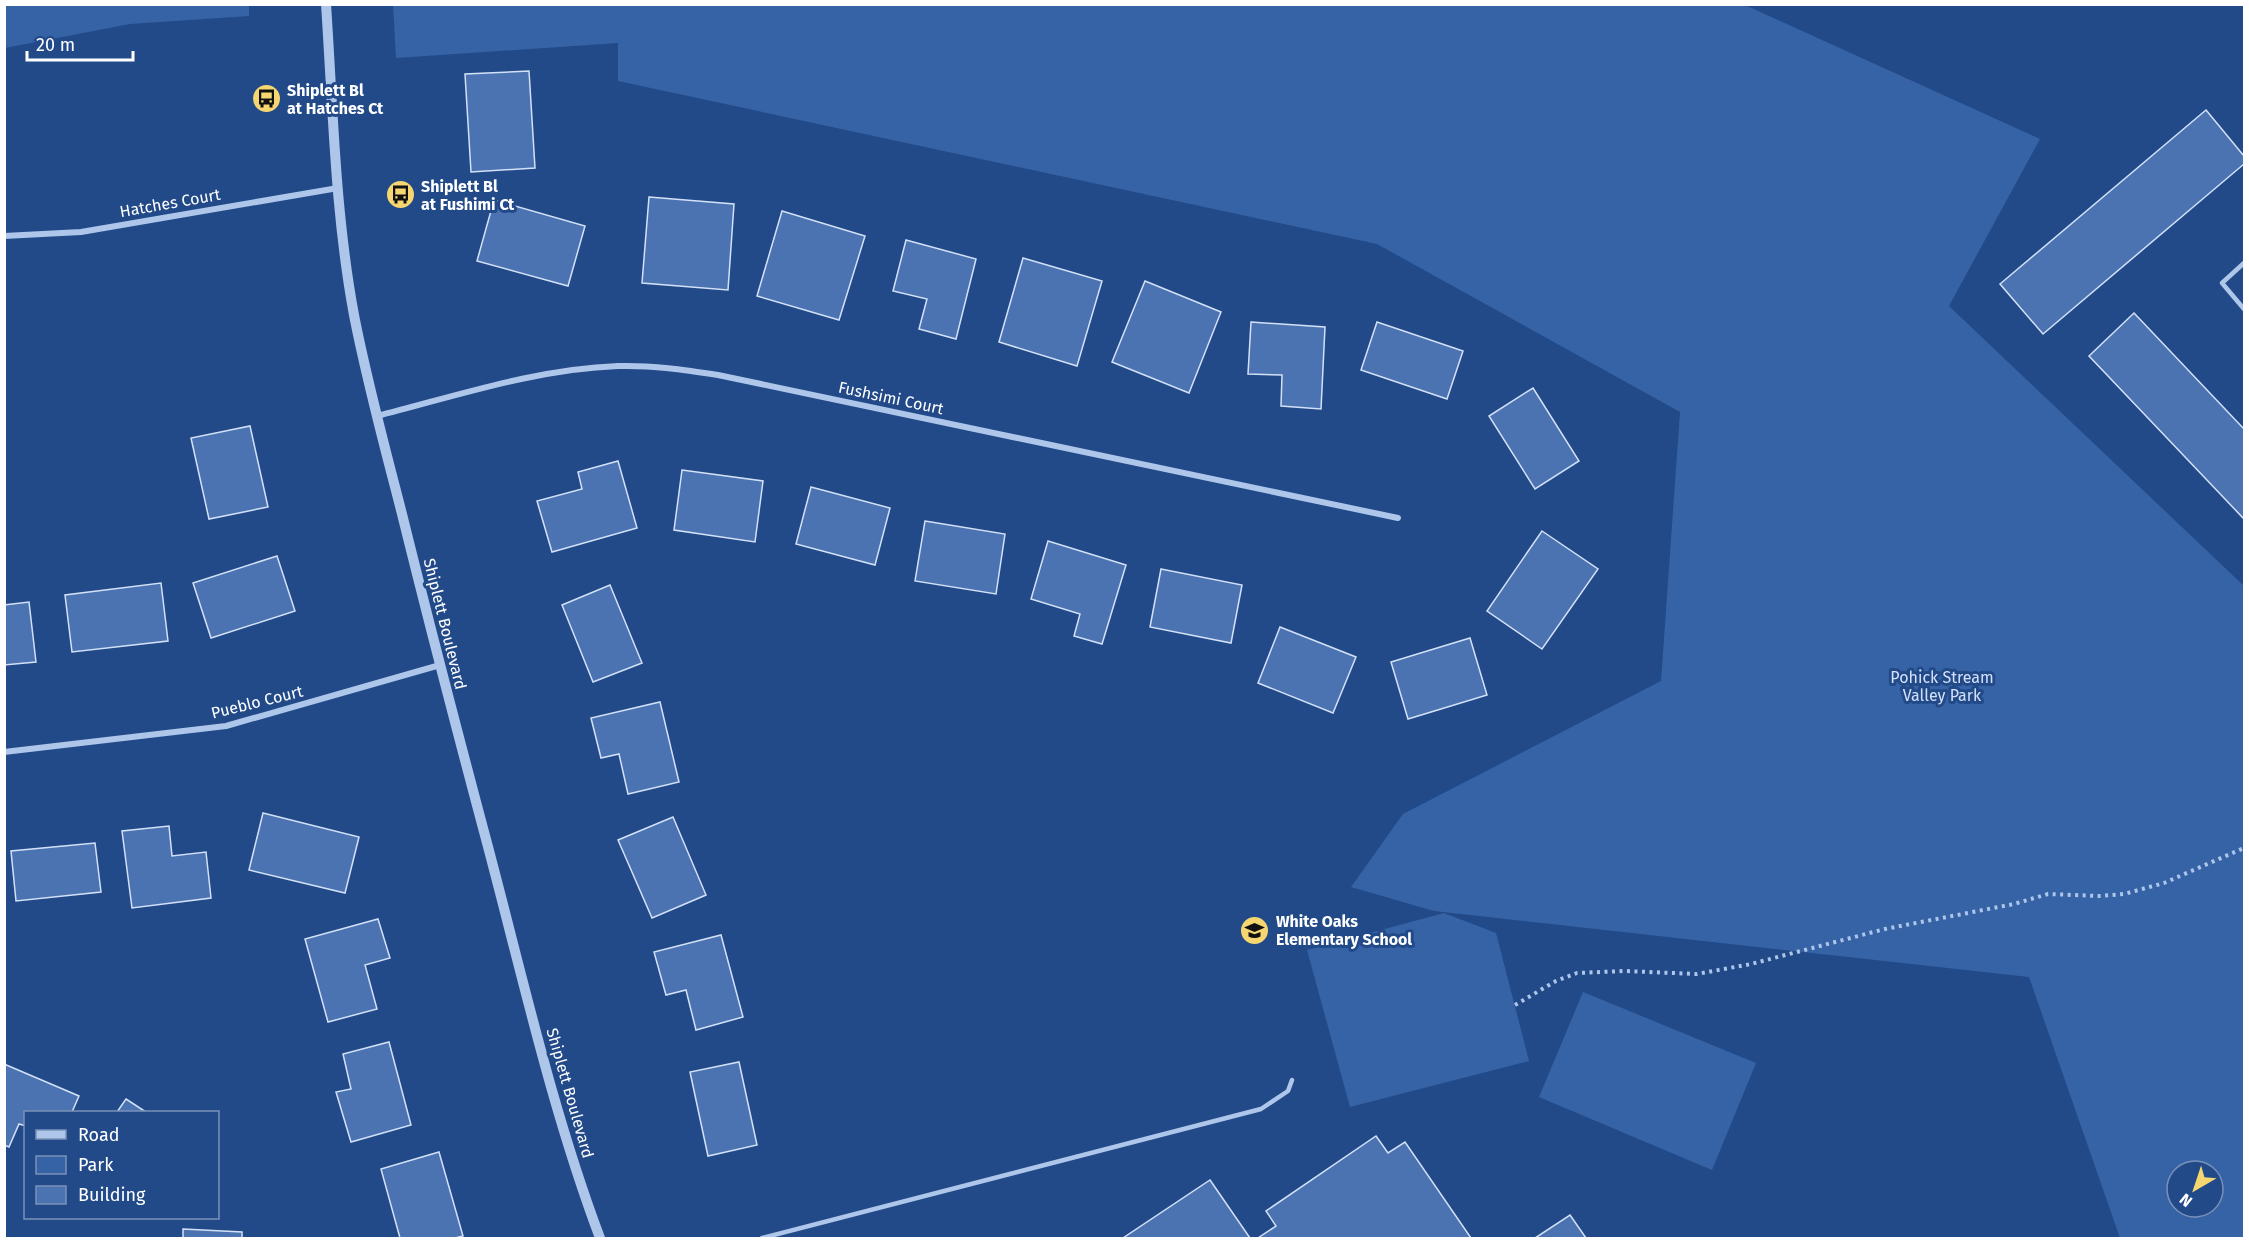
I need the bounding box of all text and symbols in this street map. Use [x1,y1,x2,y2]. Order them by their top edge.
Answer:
scale bar [27,24,134,62]
text: 20 m [36,34,75,56]
place label: Shiplett Bl at Hatches Ct [287,81,384,118]
bus stop icon: Shiplett Bl at Hatches Ct [250,83,282,115]
place label: Shiplett Bl at Fushimi Ct [421,177,515,214]
bus stop icon: Shiplett Bl at Fushimi Ct [384,179,416,211]
street label: Hatches Court [118,185,222,221]
street label: Fushsimi Court [837,378,946,418]
street label: Shiplett Boulevard [420,556,470,692]
park label: Pohick Stream Valley Park [1890,668,1994,705]
street label: Pueblo Court [209,681,305,723]
place label: White Oaks Elementary School [1276,912,1412,949]
school or university icon: White Oaks Elementary School [1239,914,1271,946]
street label: Shiplett Boulevard [542,1026,598,1160]
legend [24,1111,219,1219]
text: Road [78,1124,120,1146]
text: Park [78,1154,114,1176]
north arrow [2165,1159,2225,1219]
text: Building [78,1184,146,1206]
text: N [2176,1190,2196,1211]

